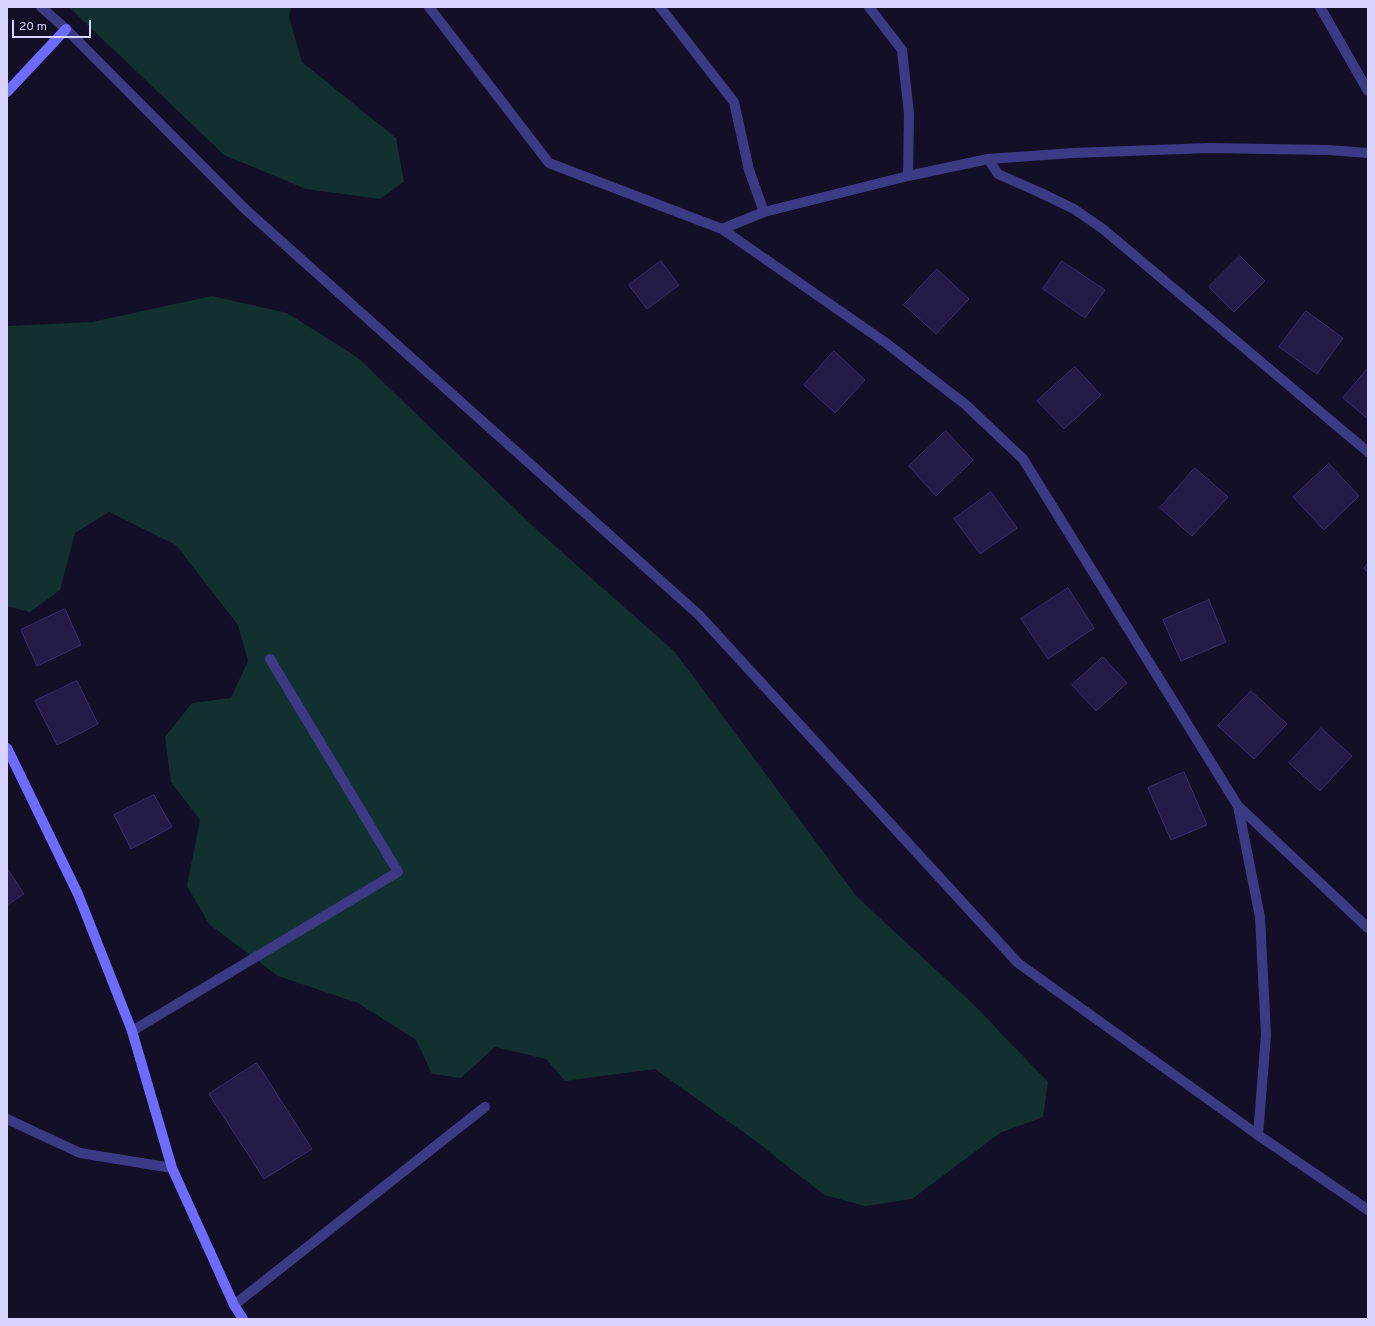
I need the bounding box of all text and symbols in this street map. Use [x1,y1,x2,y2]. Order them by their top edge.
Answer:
scale bar [14,12,93,38]
text: 20 m [19,19,47,35]

